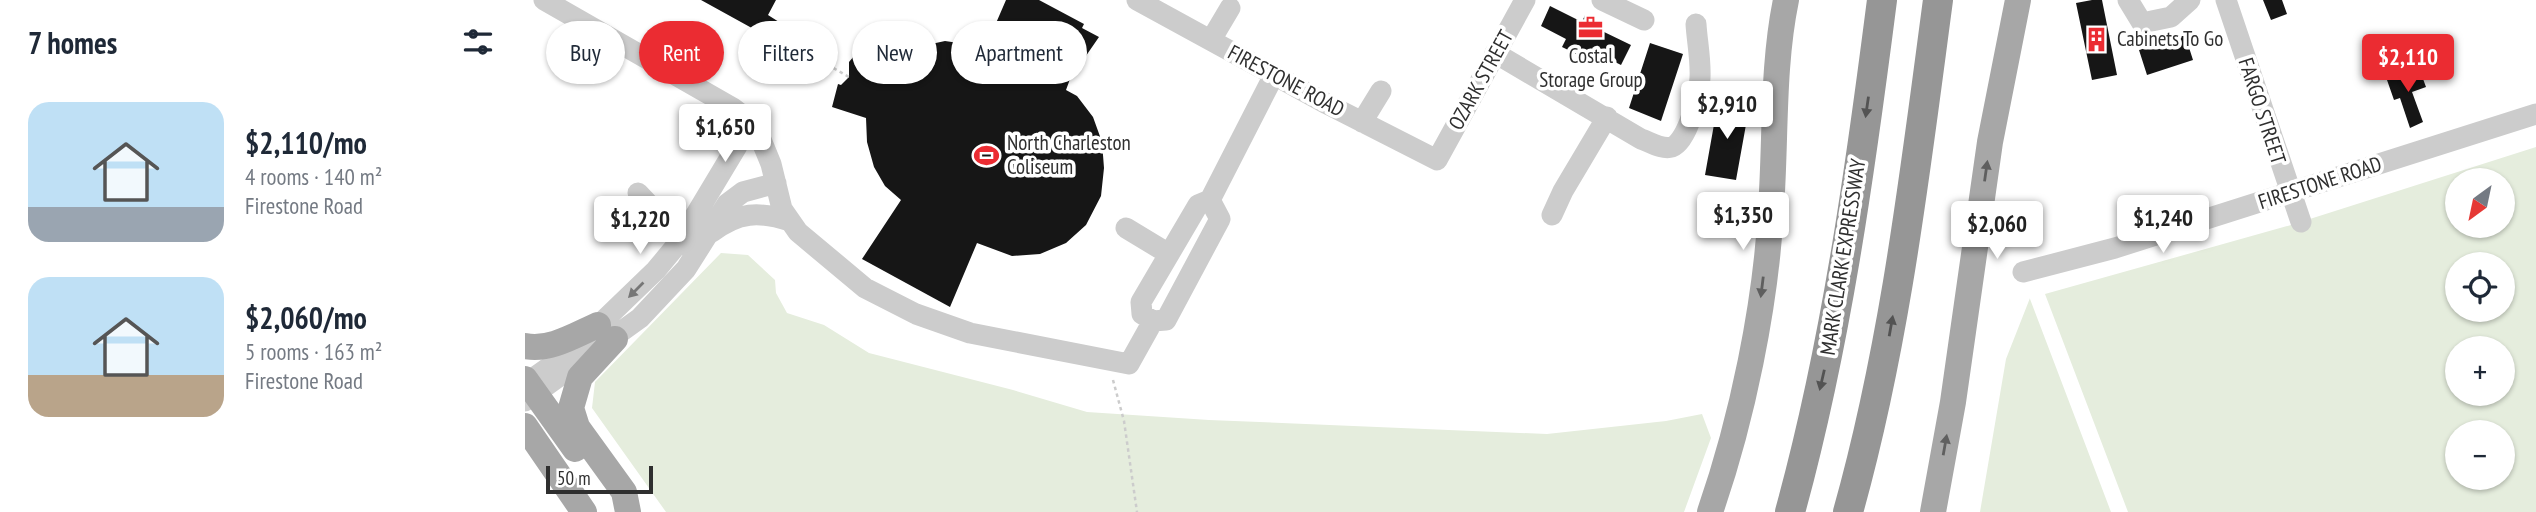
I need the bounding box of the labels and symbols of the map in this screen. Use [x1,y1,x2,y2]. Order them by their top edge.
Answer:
office icon: Costal Storage Group [1577,13,1605,41]
street label: OZARK STREET [1442,24,1519,134]
building icon: Cabinets To Go [2083,25,2111,53]
place label: Cabinets To Go [2117,25,2223,52]
pin: $2,110 [2351,34,2465,94]
street label: FIRESTONE ROAD [1223,39,1349,123]
place label: Costal Storage Group [1539,42,1643,93]
street label: FARGO STREET [2233,54,2293,168]
pin: $2,910 [1670,82,1784,141]
one-way arrow [1861,96,1872,118]
pin: $1,650 [668,104,782,164]
place label: North Charleston Coliseum [1007,129,1131,180]
sports icon: North Charleston Coliseum [973,141,1001,169]
street label: FIRESTONE ROAD [2255,150,2385,215]
street label: MARK CLARK EXPRESSWAY [1814,156,1871,357]
one-way arrow [1981,160,1992,182]
north arrow [2445,168,2515,238]
pin: $1,350 [1686,192,1800,252]
pin: $1,220 [583,196,697,256]
pin: $1,240 [2106,196,2220,255]
pin: $2,060 [1940,202,2054,261]
one-way arrow [1757,277,1768,299]
one-way arrow [628,281,645,297]
one-way arrow [1885,315,1896,337]
one-way arrow [1817,369,1828,391]
one-way arrow [1940,434,1951,456]
scale bar [546,463,653,495]

